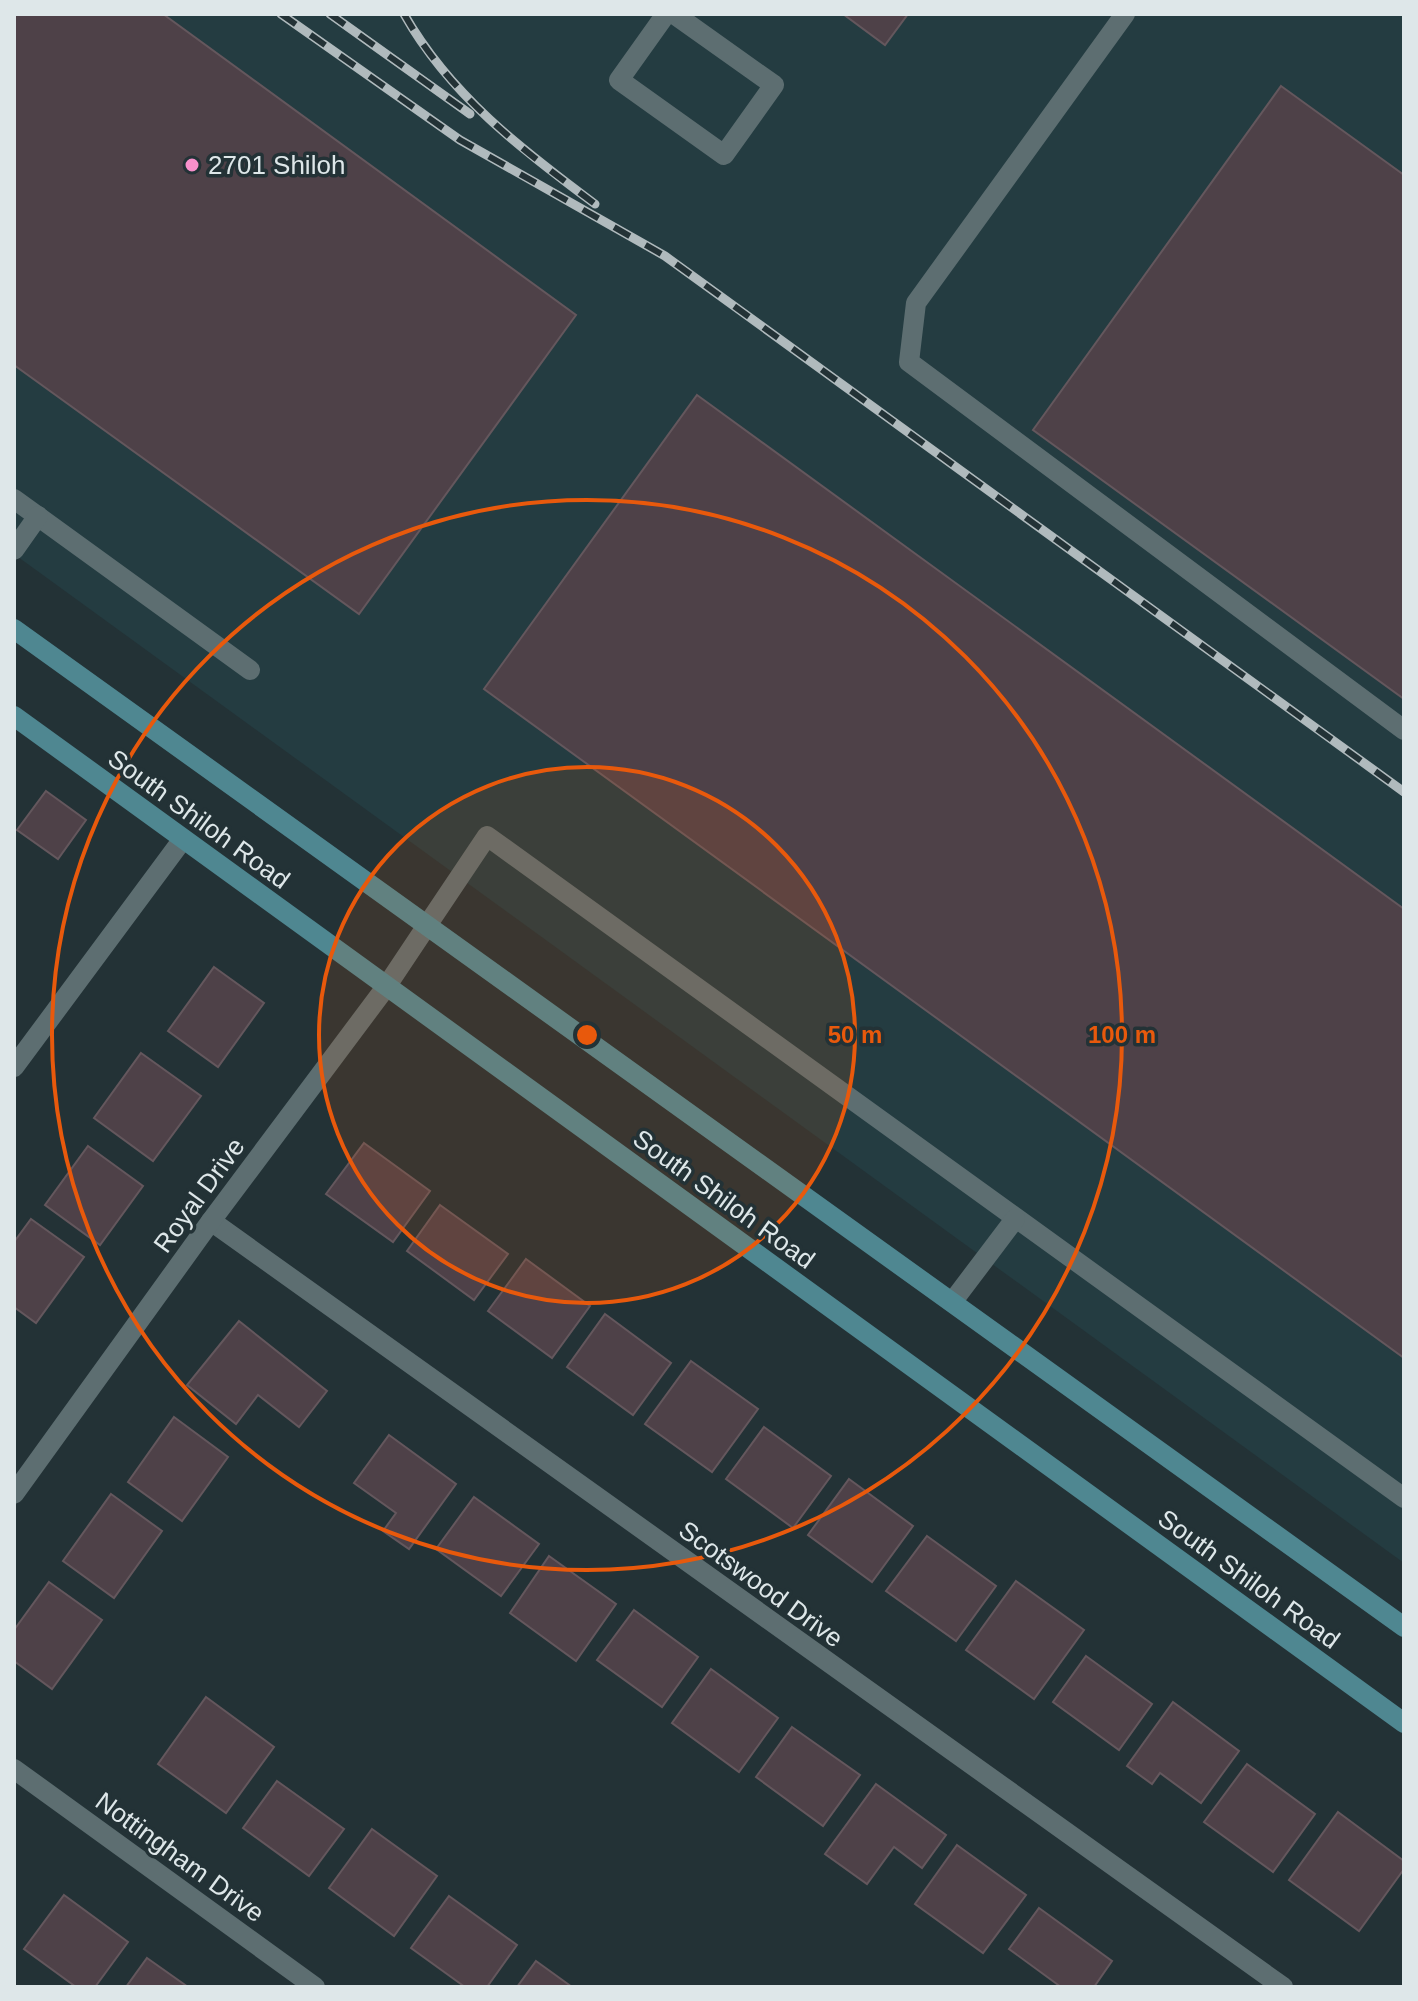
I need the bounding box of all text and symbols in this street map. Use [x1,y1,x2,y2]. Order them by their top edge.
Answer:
place label: 2701 Shiloh [208,150,345,180]
marker: 2701 Shiloh [183,156,201,174]
street label: South Shiloh Road [102,743,296,895]
centre of rings [573,1021,601,1049]
text: 50 m [828,1021,882,1048]
text: 100 m [1088,1021,1156,1048]
street label: South Shiloh Road [627,1123,821,1275]
street label: Royal Drive [147,1132,251,1258]
street label: South Shiloh Road [1152,1503,1346,1655]
street label: Scotswood Drive [673,1515,849,1653]
street label: Nottingham Drive [90,1786,270,1928]

